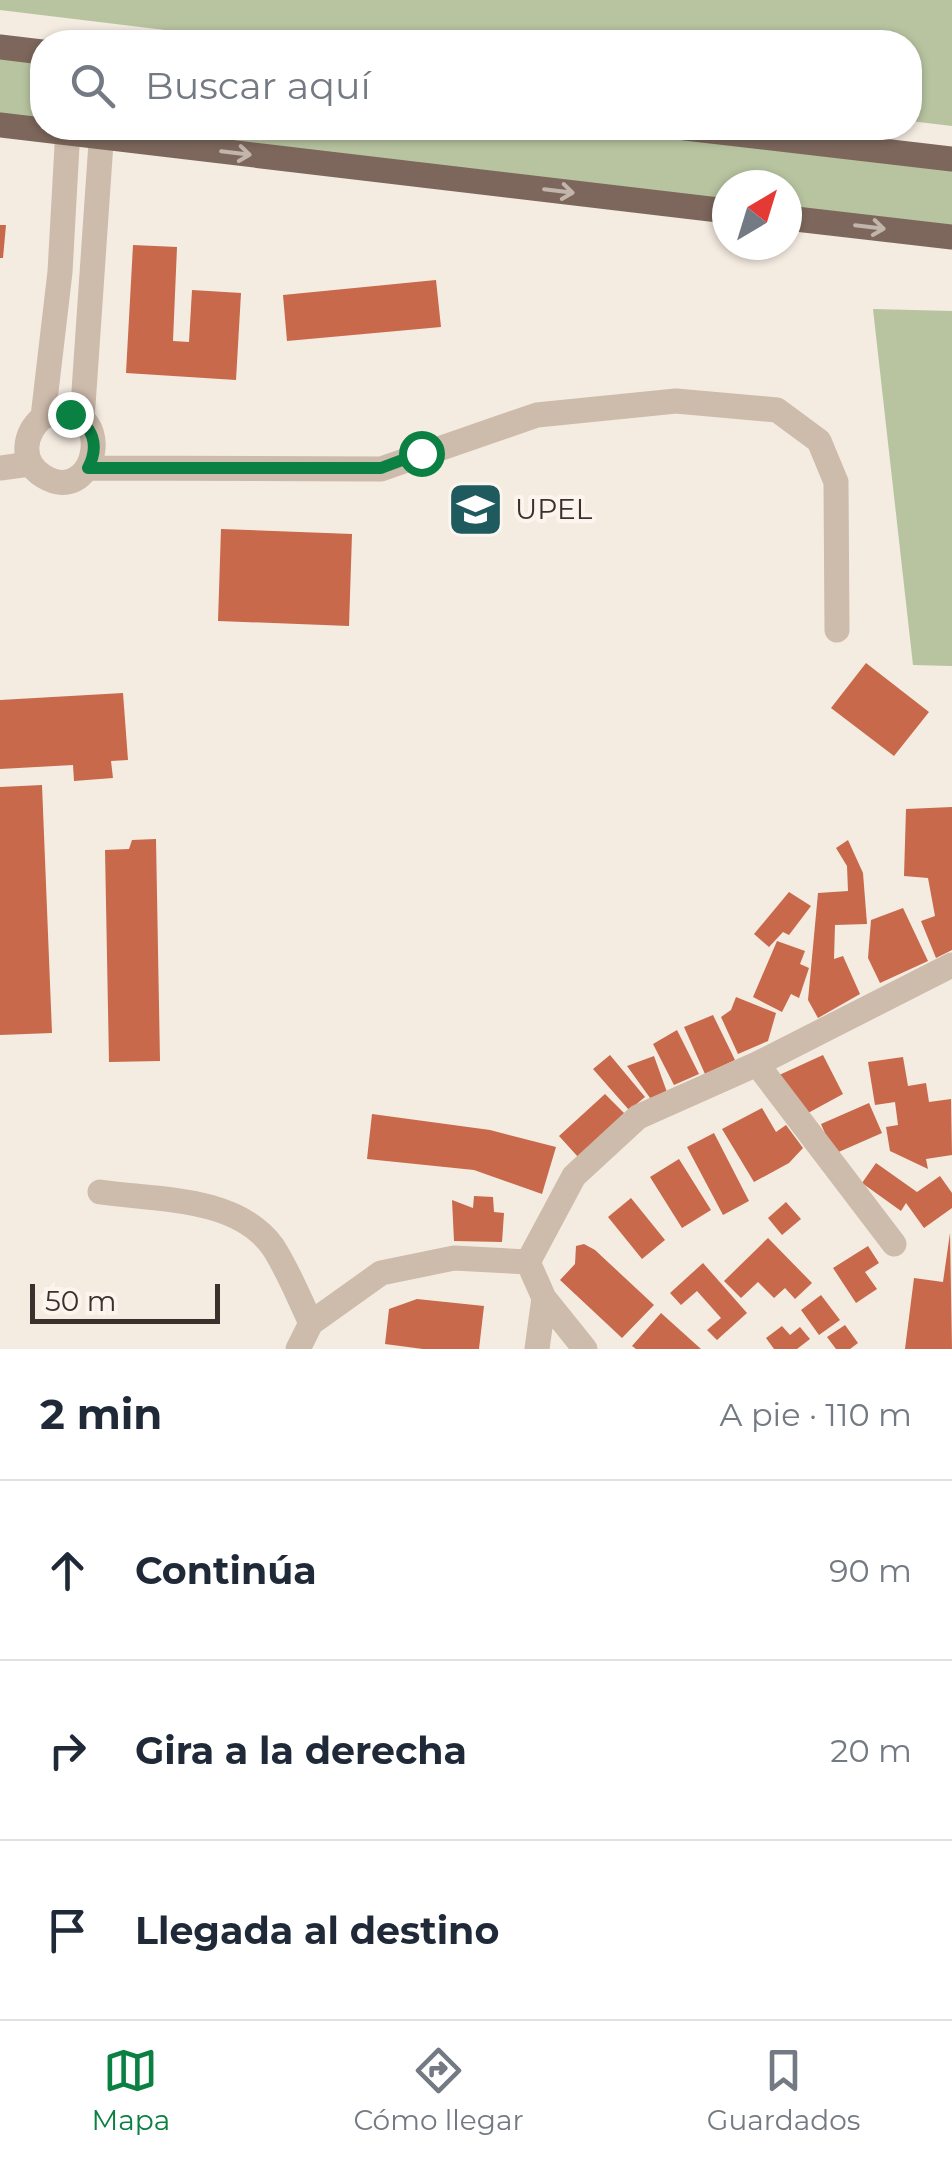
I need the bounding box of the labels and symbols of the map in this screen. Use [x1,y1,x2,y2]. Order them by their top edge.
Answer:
one-way arrow [219,144,251,163]
north arrow [712,170,802,260]
one-way arrow [542,182,574,201]
one-way arrow [853,218,885,237]
route end [48,392,94,438]
route start [399,431,445,477]
school or university icon: UPEL [446,479,506,539]
place label: UPEL [515,492,593,526]
scale bar [30,1279,220,1324]

